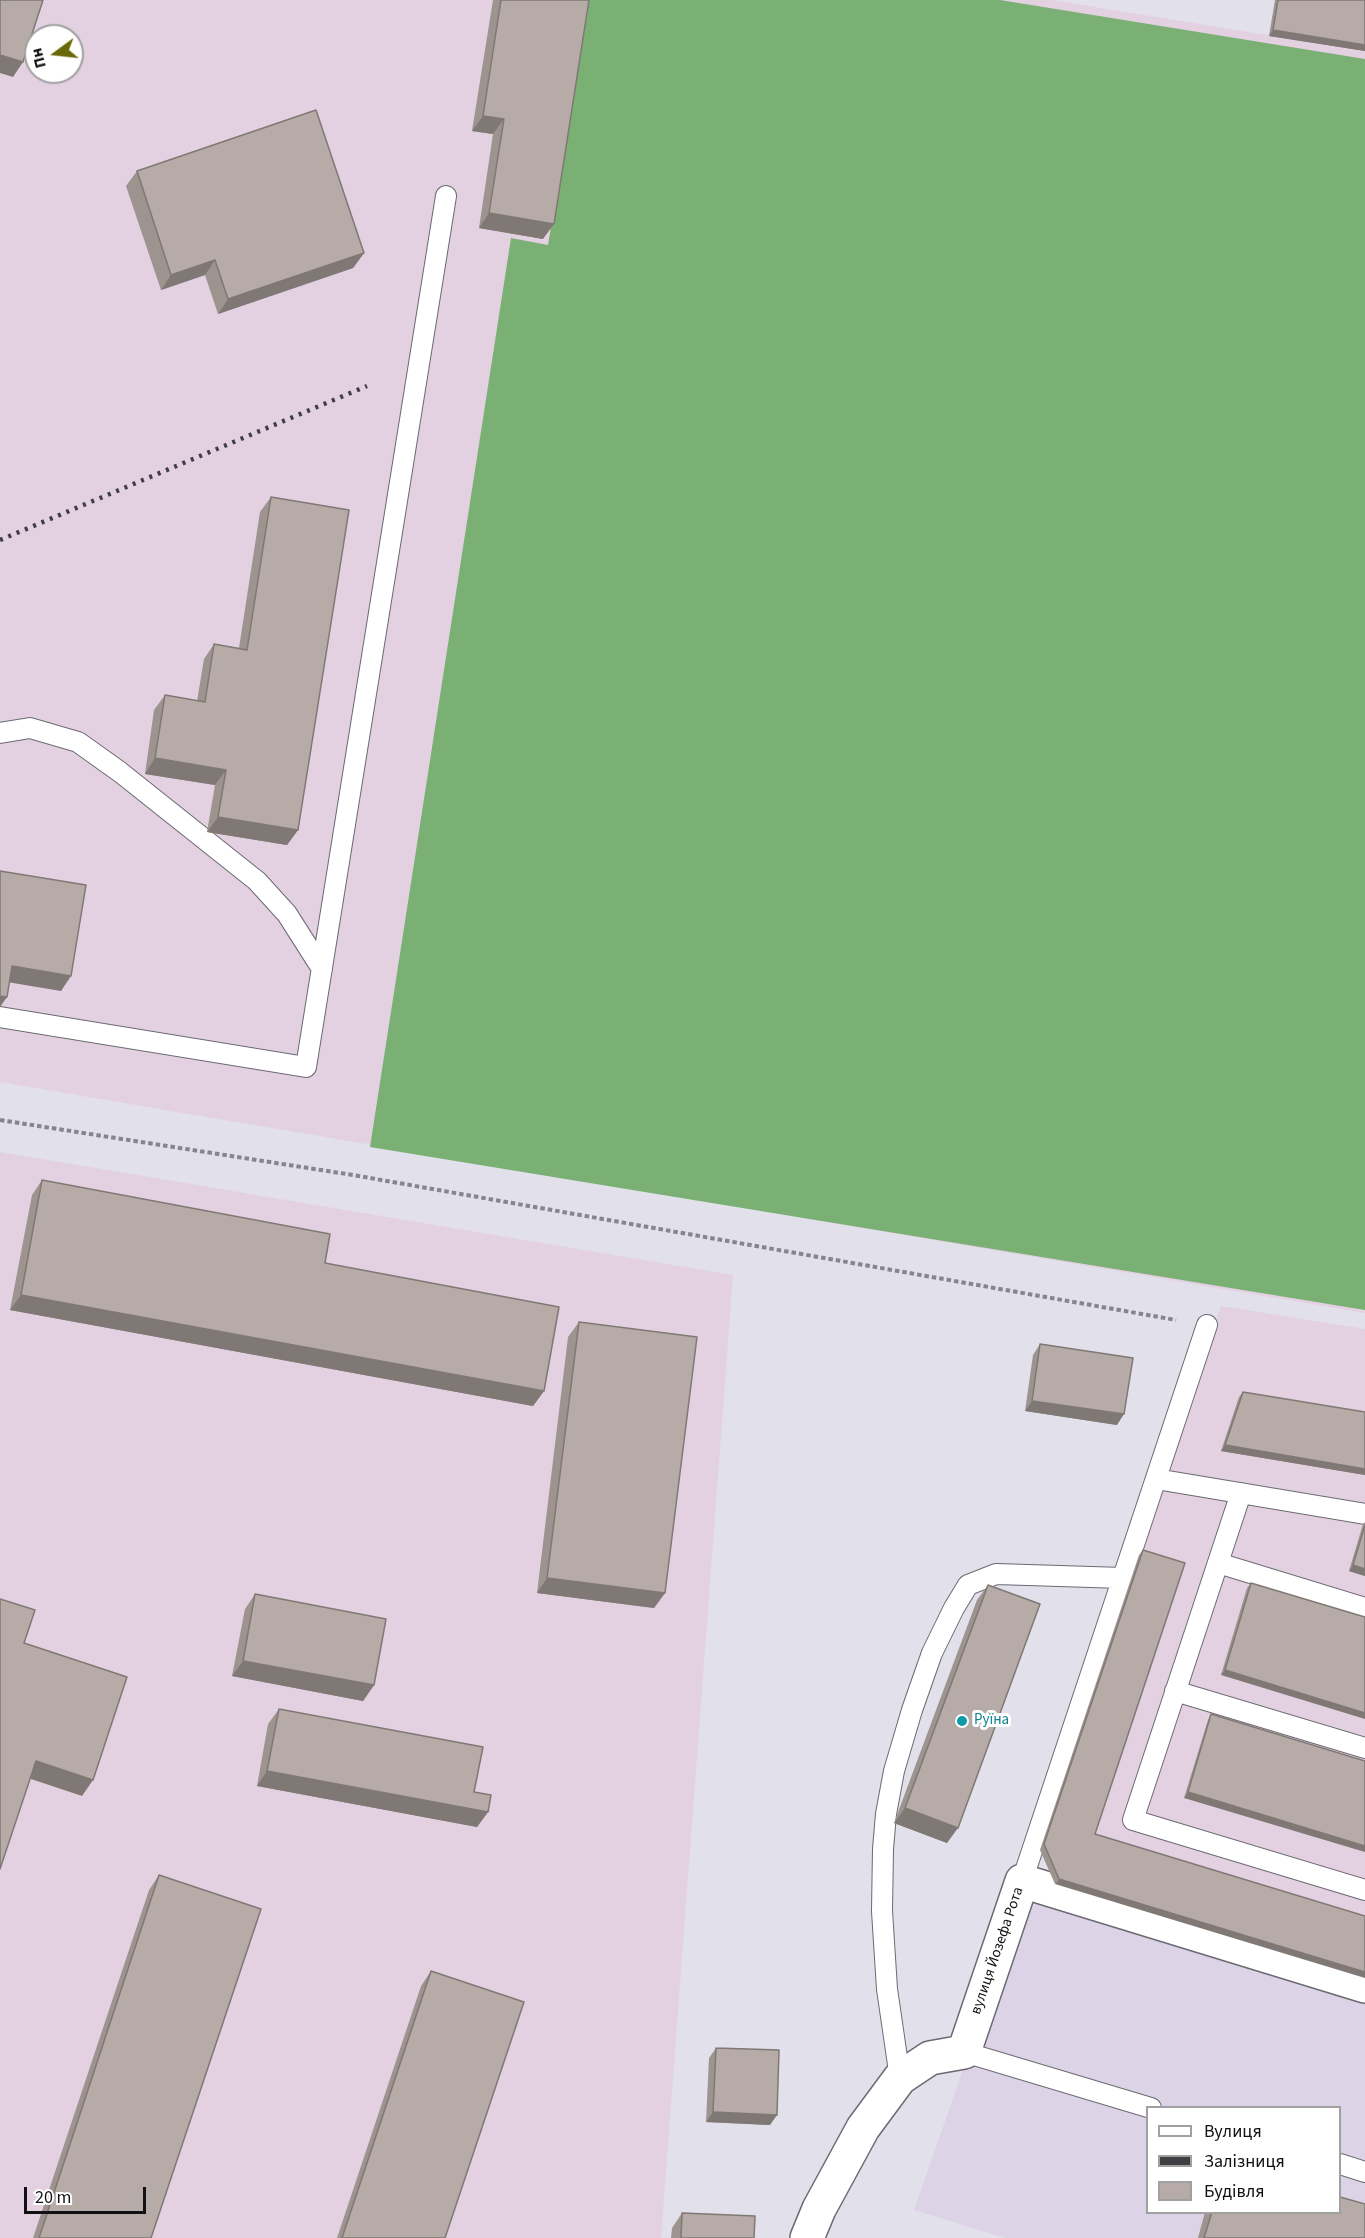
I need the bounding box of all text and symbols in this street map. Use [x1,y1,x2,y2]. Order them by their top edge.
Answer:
north arrow [24,24,84,84]
text: Пн [25,46,52,71]
place label: Руїна [974,1712,1009,1730]
marker: Руїна [955,1714,969,1728]
street label: вулиця Йозефа Рота [968,1885,1028,2017]
legend [1146,2106,1341,2214]
text: Вулиця [1204,2119,1262,2144]
text: Залізниця [1204,2149,1285,2174]
scale bar [27,2175,148,2213]
text: Будівля [1204,2179,1264,2204]
text: 20 m [35,2185,71,2210]

